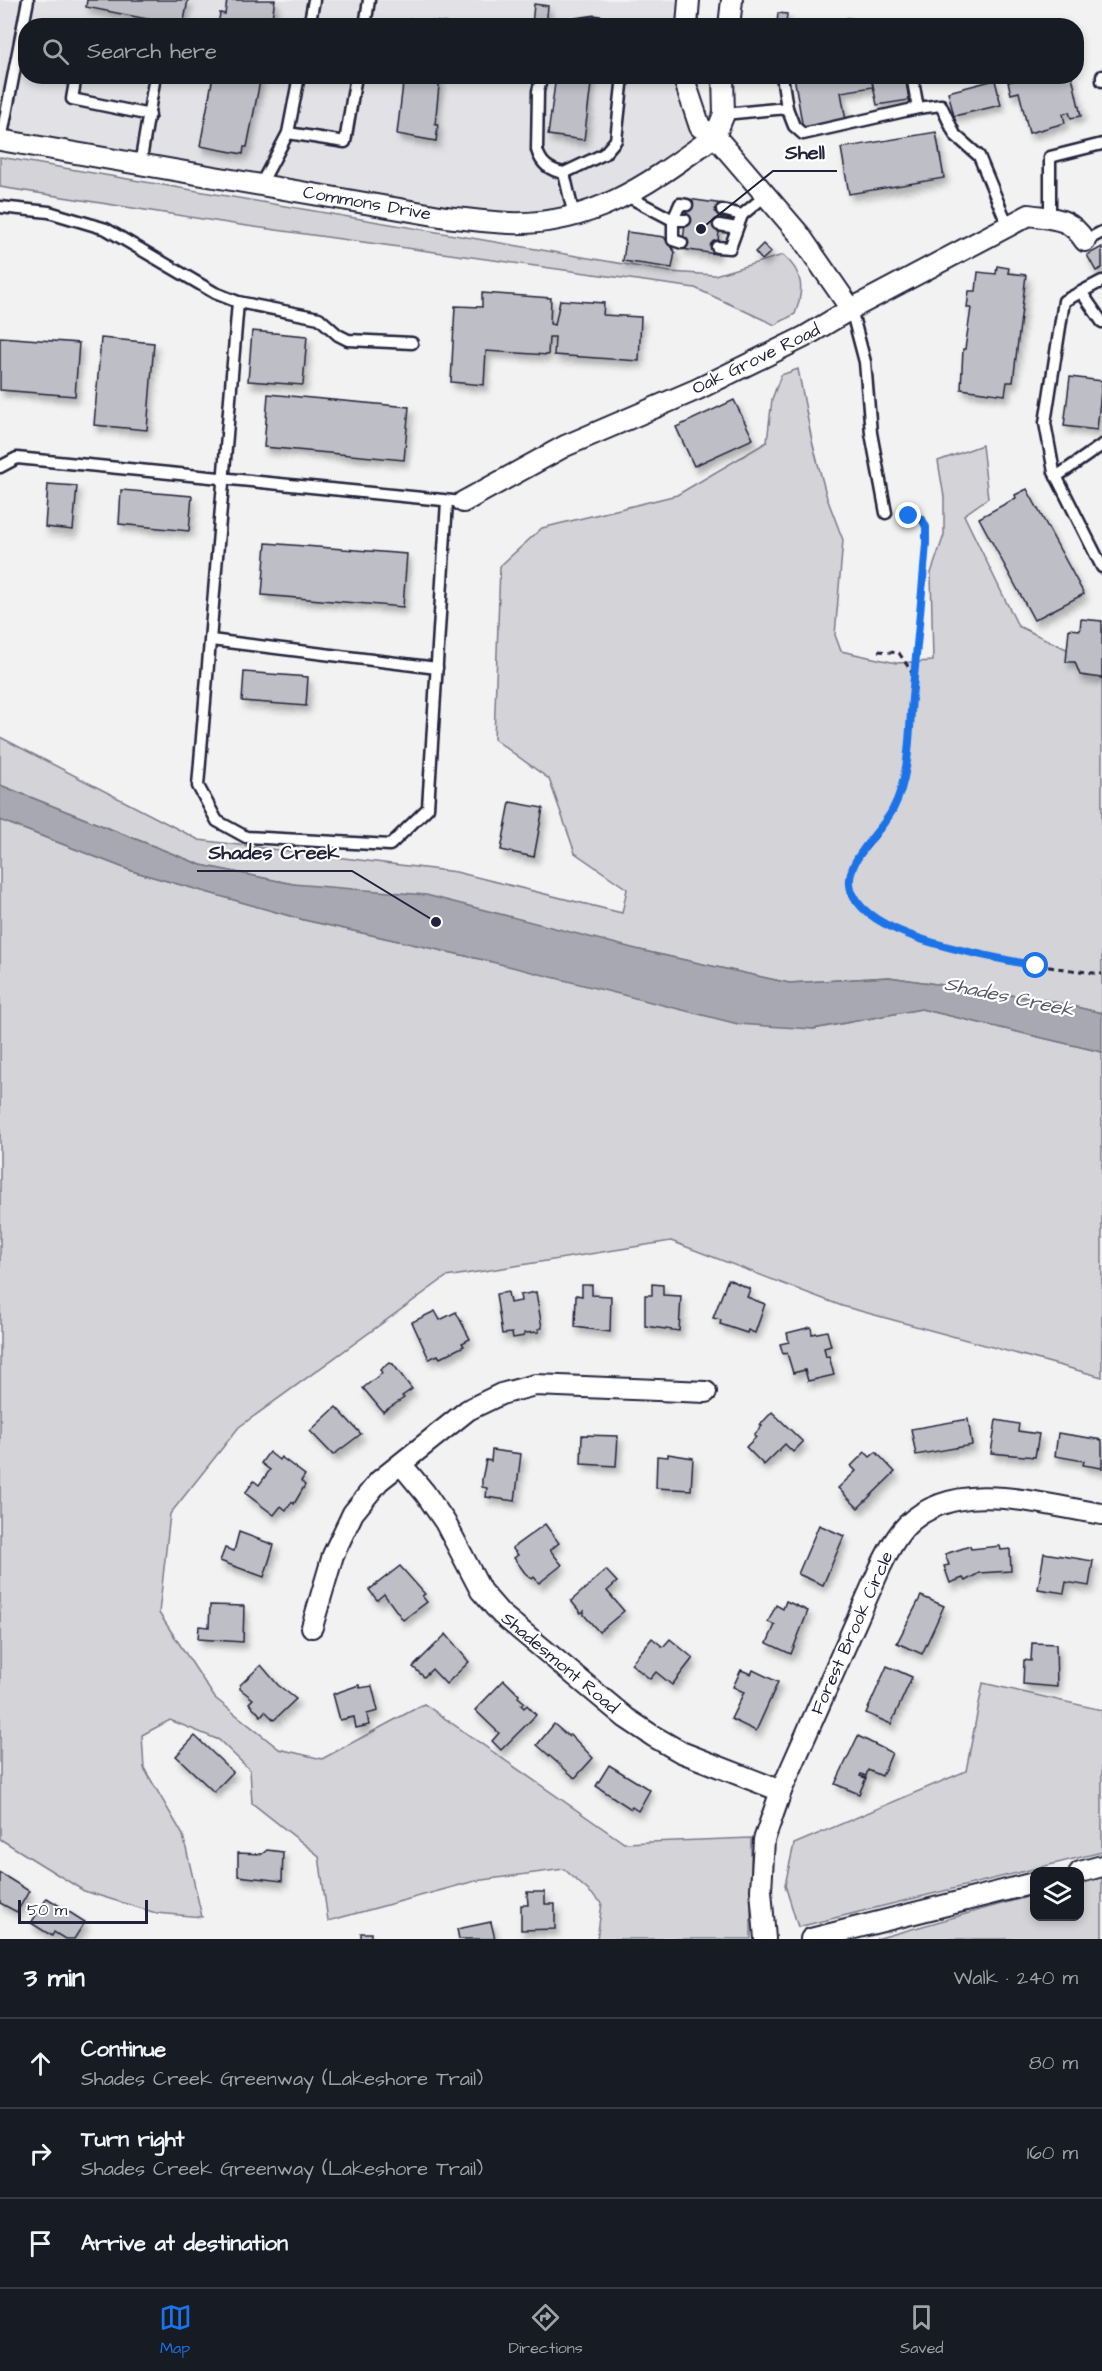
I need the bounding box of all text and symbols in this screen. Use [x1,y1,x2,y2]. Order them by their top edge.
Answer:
search box [18,18,1084,84]
icon: search [39,35,72,68]
text: Search here [87,36,217,67]
callout: Shell [773,133,837,171]
text: Shell [784,139,825,167]
street label: Commons Drive [301,179,433,227]
street label: Oak Grove Road [688,317,824,401]
route end [895,502,921,528]
callout: Shades Creek [197,833,352,871]
text: Shades Creek [207,839,340,867]
route start [1022,952,1048,978]
water label: Shades Creek [942,970,1077,1024]
street label: Forest Brook Circle [805,1547,899,1719]
street label: Shadesmont Road [496,1606,624,1720]
map controls [1030,1867,1084,1921]
button: layers [1030,1867,1084,1921]
scale bar [18,1897,148,1924]
text: 50 m [27,1899,67,1921]
text: 3 min [24,1960,85,1996]
text: Walk · 240 m [954,1964,1078,1992]
text: Continue [81,2034,166,2065]
icon: ahead [24,2047,57,2080]
text: 80 m [1029,2049,1078,2077]
text: Shades Creek Greenway (Lakeshore Trail) [81,2065,483,2093]
text: Turn right [81,2124,184,2155]
icon: right [24,2137,57,2170]
text: 160 m [1027,2139,1078,2167]
text: Shades Creek Greenway (Lakeshore Trail) [81,2155,483,2183]
icon: arrive [24,2227,57,2260]
text: Arrive at destination [81,2228,288,2259]
tab: Map [159,2301,192,2359]
tab: Directions [509,2301,583,2359]
tab: Saved [900,2301,943,2359]

